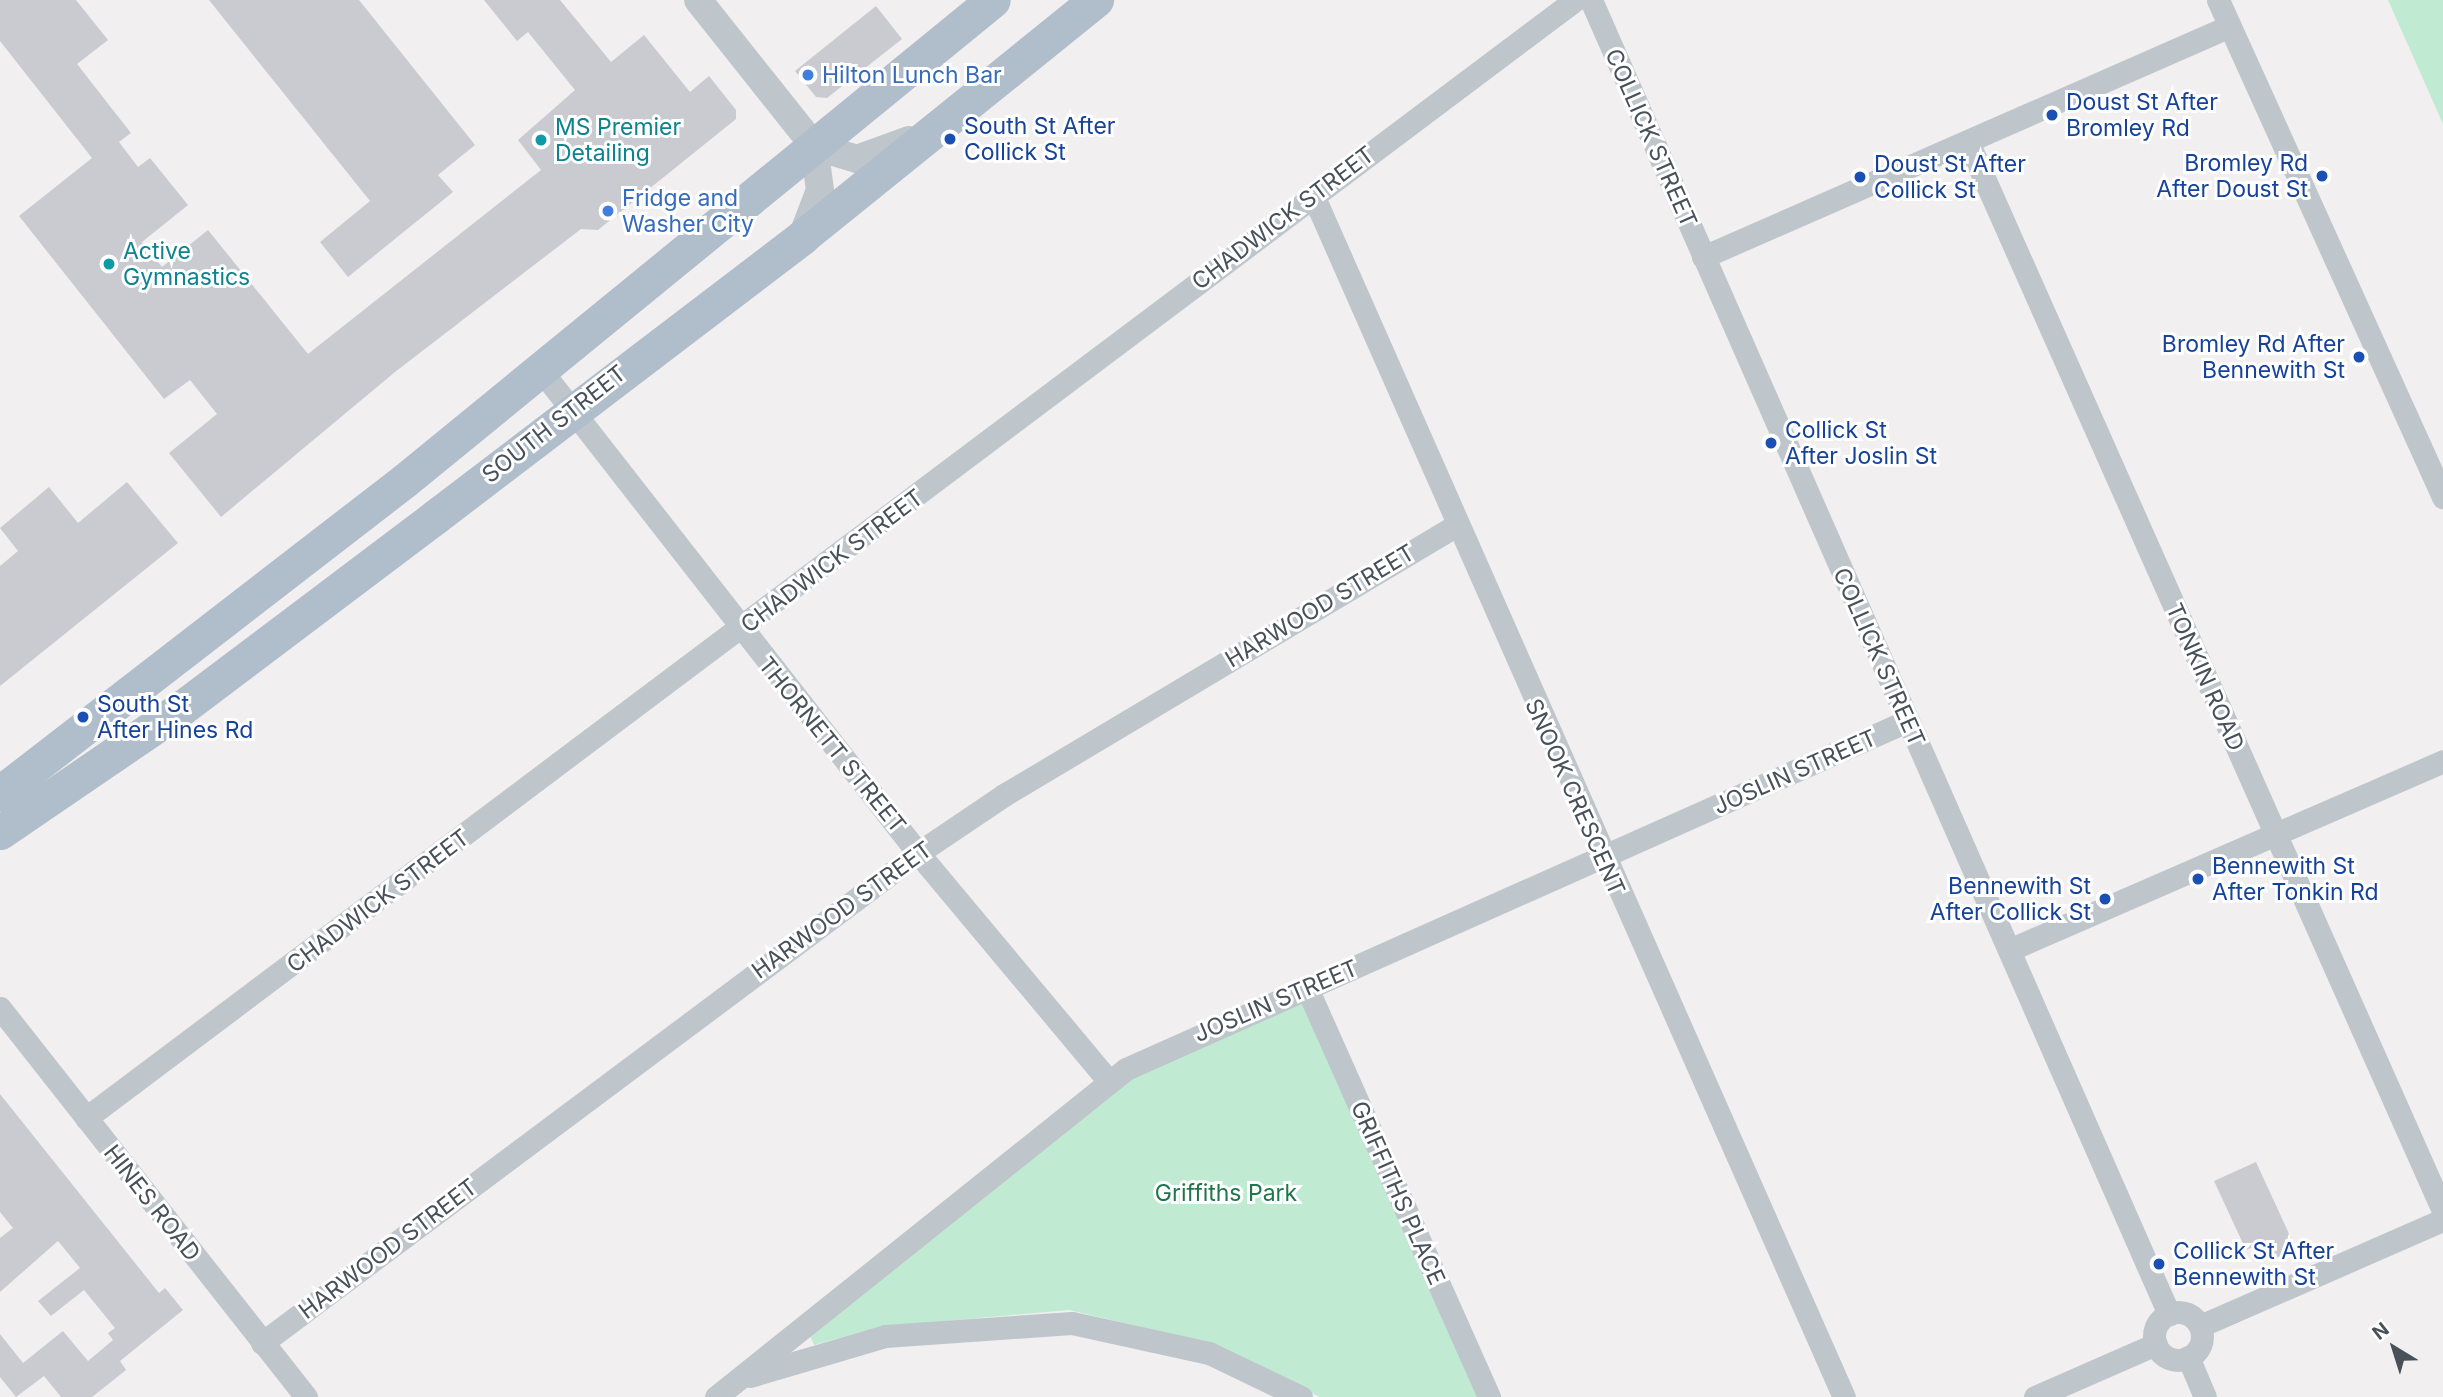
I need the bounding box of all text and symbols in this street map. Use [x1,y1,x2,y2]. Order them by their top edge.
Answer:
street label: COLLICK STREET [1599,45,1703,231]
place label: Hilton Lunch Bar [822,61,1002,89]
marker: Hilton Lunch Bar [800,67,816,83]
place label: Doust St After Bromley Rd [2066,88,2218,142]
marker: Doust St After Bromley Rd [2044,107,2060,123]
place label: South St After Collick St [964,112,1115,166]
place label: MS Premier Detailing [555,113,681,167]
marker: South St After Collick St [942,131,958,147]
marker: MS Premier Detailing [533,132,549,148]
street label: CHADWICK STREET [1187,141,1379,295]
place label: Bromley Rd After Doust St [2156,149,2308,203]
place label: Doust St After Collick St [1874,150,2026,204]
marker: Bromley Rd After Doust St [2314,168,2330,184]
marker: Doust St After Collick St [1852,169,1868,185]
place label: Fridge and Washer City [622,184,754,238]
marker: Fridge and Washer City [600,203,616,219]
place label: Active Gymnastics [123,237,250,291]
marker: Active Gymnastics [101,256,117,272]
place label: Bromley Rd After Bennewith St [2162,330,2345,384]
marker: Bromley Rd After Bennewith St [2351,349,2367,365]
street label: SOUTH STREET [477,359,631,489]
place label: Collick St After Joslin St [1785,416,1937,470]
marker: Collick St After Joslin St [1763,435,1779,451]
street label: CHADWICK STREET [736,484,928,638]
street label: HARWOOD STREET [1221,539,1419,673]
street label: COLLICK STREET [1827,564,1931,750]
street label: TONKIN ROAD [2160,599,2250,755]
street label: THORNETT STREET [753,651,911,839]
place label: South St After Hines Rd [97,690,253,744]
street label: SNOOK CRESCENT [1519,694,1631,900]
marker: South St After Hines Rd [75,709,91,725]
street label: JOSLIN STREET [1709,724,1881,820]
street label: CHADWICK STREET [282,824,474,978]
street label: HARWOOD STREET [747,835,937,985]
place label: Bennewith St After Tonkin Rd [2212,852,2379,906]
marker: Bennewith St After Tonkin Rd [2190,871,2206,887]
place label: Bennewith St After Collick St [1930,872,2091,926]
marker: Bennewith St After Collick St [2097,891,2113,907]
street label: JOSLIN STREET [1190,954,1362,1048]
street label: GRIFFITHS PLACE [1345,1097,1451,1289]
street label: HINES ROAD [98,1139,206,1267]
street label: HARWOOD STREET [294,1173,482,1325]
park label: Griffiths Park [1155,1179,1297,1207]
place label: Collick St After Bennewith St [2173,1237,2334,1291]
marker: Collick St After Bennewith St [2151,1256,2167,1272]
north arrow [2359,1313,2429,1383]
text: N [2368,1318,2394,1345]

